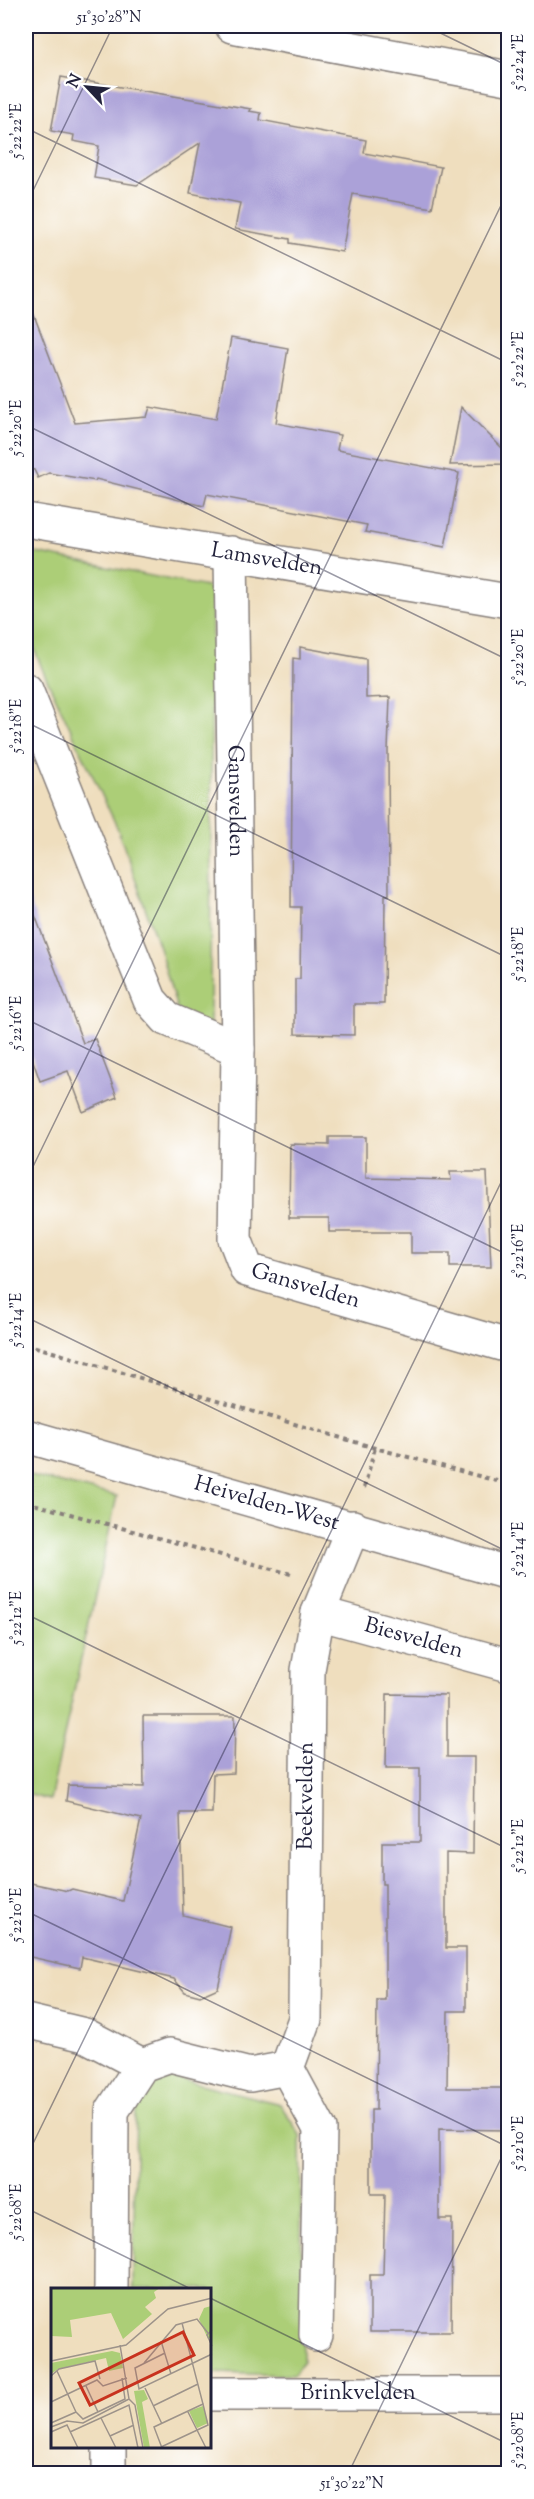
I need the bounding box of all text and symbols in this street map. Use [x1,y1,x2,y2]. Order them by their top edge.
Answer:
text: 51°30'28"N [76,8,141,29]
text: 5°22'24"E [509,34,530,91]
north arrow [57,57,117,117]
text: N [63,71,89,92]
text: 5°22'22"E [7,103,28,160]
text: 5°22'22"E [509,331,530,388]
text: 5°22'20"E [7,400,28,457]
street label: Lamsvelden [208,535,325,586]
text: 5°22'20"E [509,629,530,686]
text: 5°22'18"E [7,699,28,754]
street label: Gansvelden [218,745,251,857]
text: 5°22'18"E [509,927,530,982]
text: 5°22'16"E [7,996,28,1051]
text: 5°22'16"E [509,1224,530,1279]
street label: Gansvelden [247,1256,364,1318]
text: 5°22'14"E [7,1293,28,1348]
street label: Heivelden-West [190,1468,343,1540]
text: 5°22'14"E [509,1522,530,1577]
text: 5°22'12"E [7,1591,28,1646]
street label: Biesvelden [360,1610,467,1668]
street label: Beekvelden [290,1742,323,1850]
text: 5°22'12"E [509,1819,530,1874]
text: 5°22'10"E [7,1888,28,1943]
text: 5°22'10"E [509,2116,530,2171]
text: 5°22'08"E [7,2184,28,2241]
inset map [51,2288,212,2448]
street label: Brinkvelden [300,2378,416,2410]
text: 5°22'08"E [509,2412,530,2469]
text: 51°30'22"N [319,2474,384,2495]

